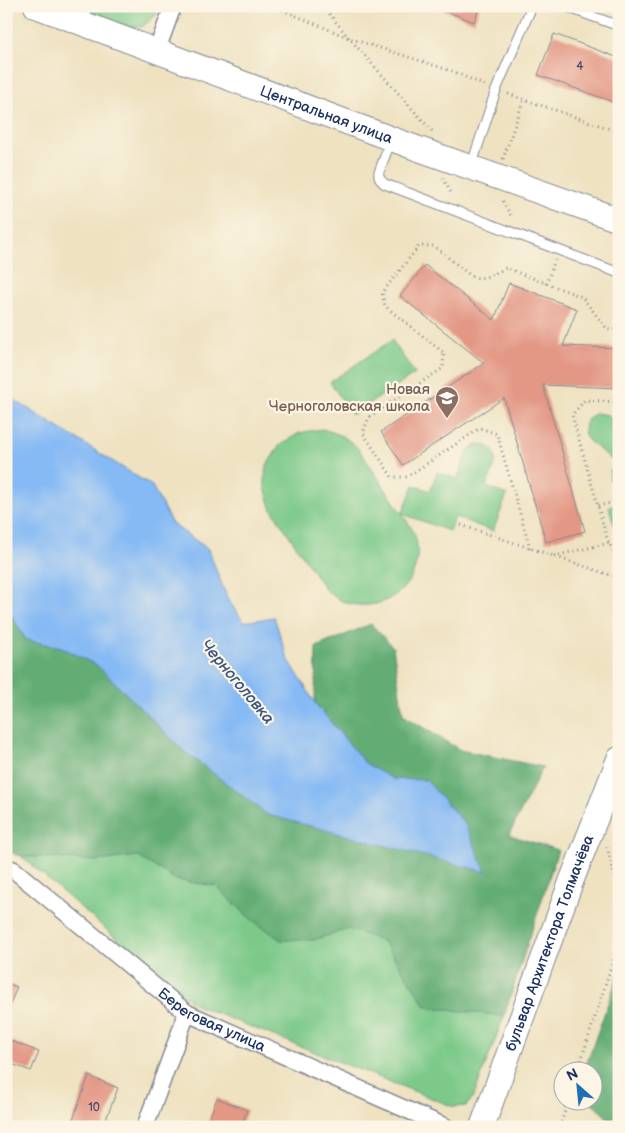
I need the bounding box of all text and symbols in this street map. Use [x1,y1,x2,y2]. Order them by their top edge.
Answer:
house number: 4 [576,59,584,74]
street label: Центральная улица [258,81,395,148]
place label: Новая Черноголовская школа [269,380,430,416]
school or university icon: Новая Черноголовская школа [434,385,460,419]
water label: Черноголовка [196,636,278,728]
street label: бульвар Архитектора Толмачёва [501,832,598,1053]
street label: Береговая улица [154,984,269,1056]
north arrow [552,1060,602,1110]
text: N [564,1065,581,1085]
house number: 10 [88,1100,100,1115]

